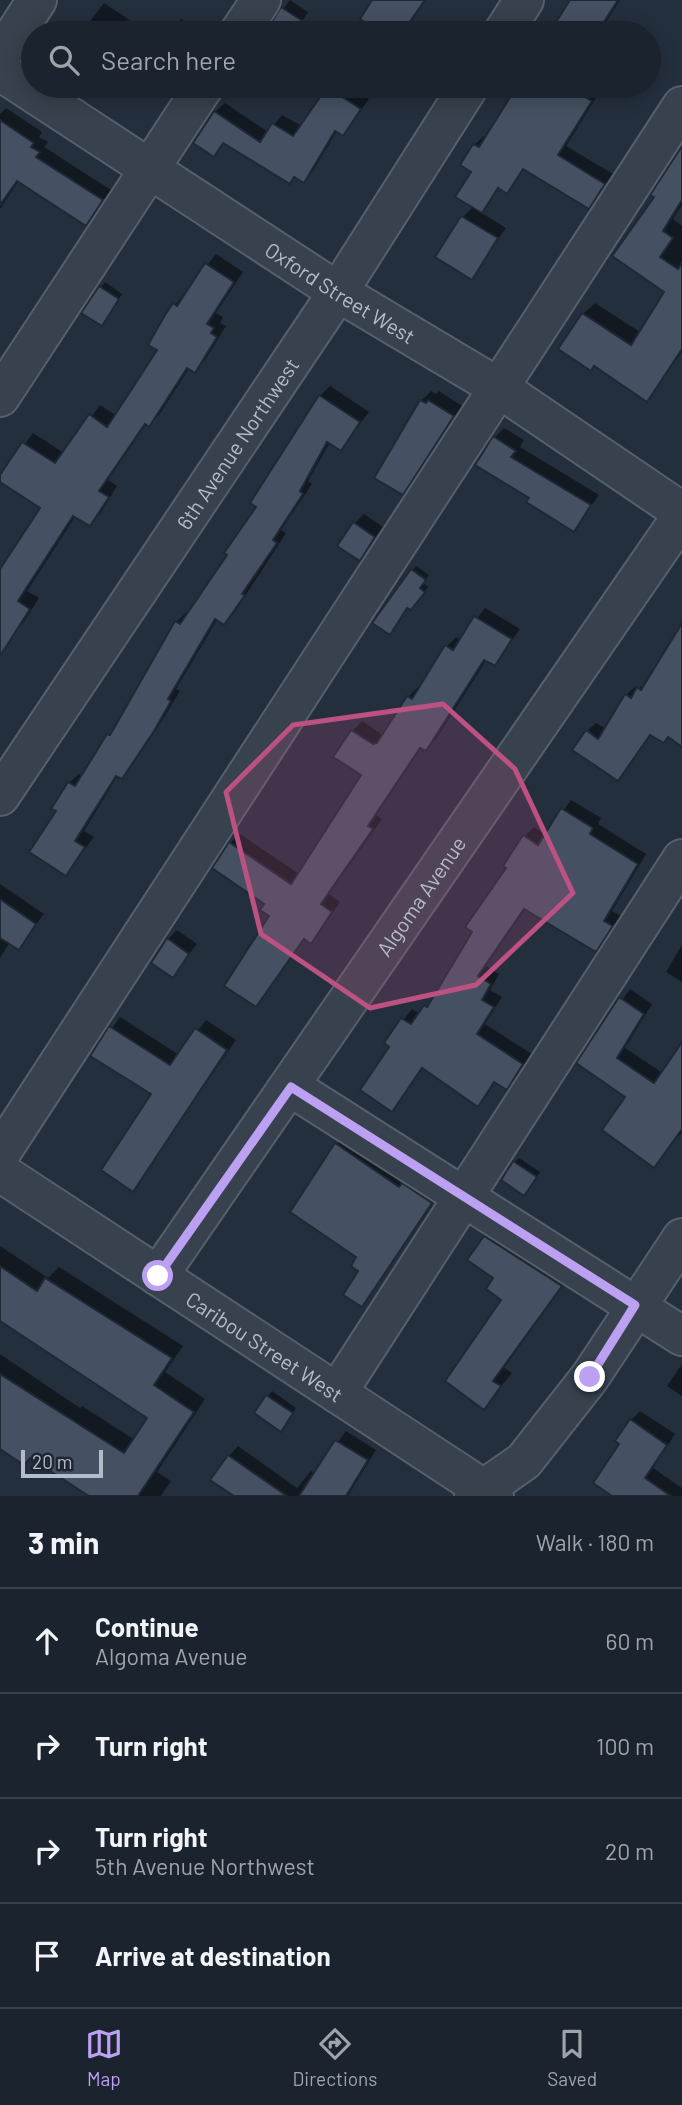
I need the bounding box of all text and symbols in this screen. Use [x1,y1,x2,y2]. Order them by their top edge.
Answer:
search box [21,21,661,98]
icon: search [45,41,83,79]
text: Search here [101,44,236,75]
street label: Oxford Street West [261,236,420,348]
street label: 6th Avenue Northwest [170,353,303,533]
street label: Algoma Avenue [370,831,470,960]
route start [142,1260,173,1291]
street label: Caribou Street West [182,1285,348,1406]
route end [574,1361,605,1392]
scale bar [21,1447,103,1479]
text: 20 m [32,1450,72,1473]
text: 3 min [28,1524,99,1560]
text: Walk · 180 m [536,1528,654,1556]
text: Continue [95,1611,199,1642]
icon: ahead [28,1622,66,1660]
text: 60 m [606,1627,654,1655]
text: Algoma Avenue [95,1642,248,1670]
icon: right [28,1727,66,1765]
text: Turn right [95,1730,208,1761]
text: 100 m [596,1732,654,1760]
text: Turn right [95,1821,208,1852]
icon: right [28,1832,66,1870]
text: 20 m [605,1837,654,1865]
text: 5th Avenue Northwest [95,1852,315,1880]
icon: arrive [28,1937,66,1975]
text: Arrive at destination [95,1940,331,1971]
tab: Map [85,2025,123,2090]
tab: Directions [293,2025,378,2090]
tab: Saved [547,2025,597,2090]

